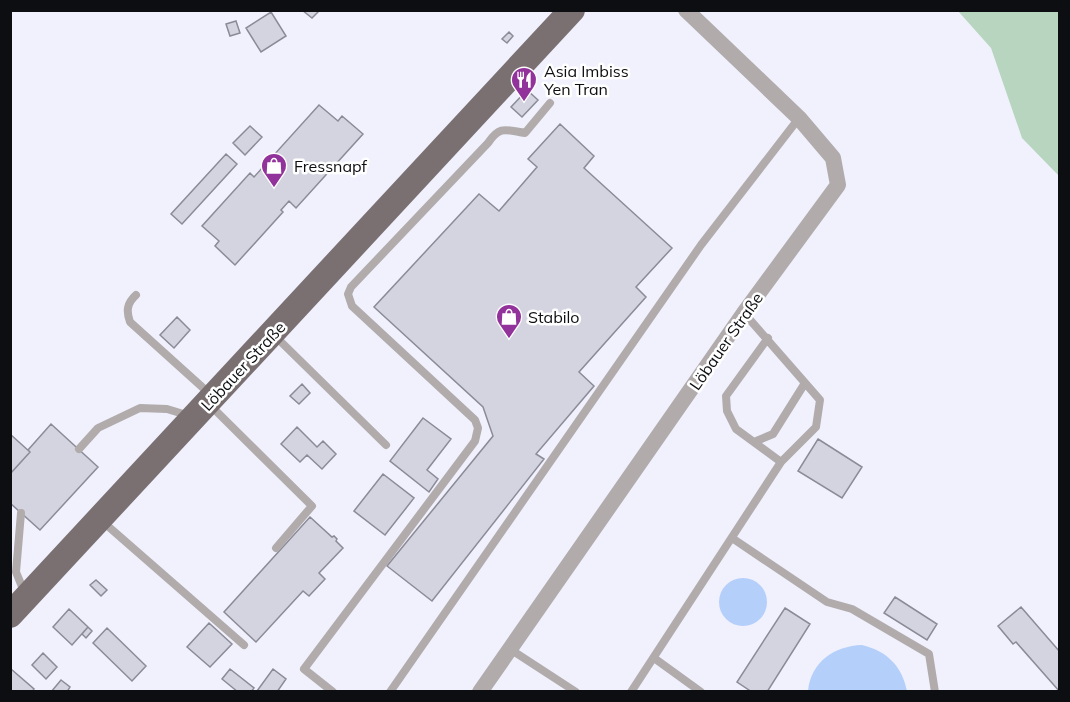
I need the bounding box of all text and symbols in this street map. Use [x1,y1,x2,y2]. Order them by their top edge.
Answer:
place label: Asia Imbiss Yen Tran [543,61,629,99]
restaurant icon: Asia Imbiss Yen Tran [509,65,539,103]
shop icon: Fressnapf [259,151,289,189]
place label: Fressnapf [294,156,368,176]
street label: Löbauer Straße [685,288,767,394]
shop icon: Stabilo [494,302,524,340]
place label: Stabilo [528,307,580,327]
street label: Löbauer Straße [197,317,289,415]

